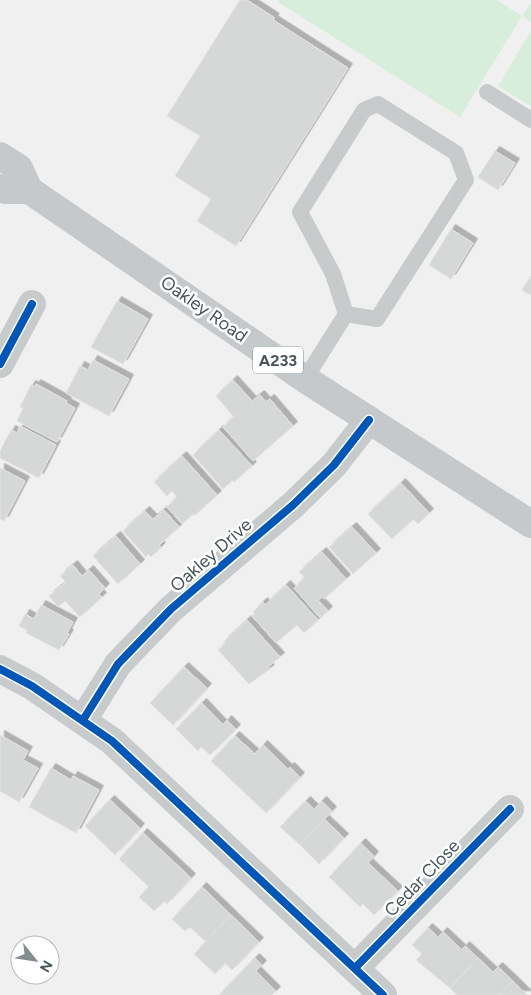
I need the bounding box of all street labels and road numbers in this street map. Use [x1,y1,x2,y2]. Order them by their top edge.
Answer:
street label: Oakley Road [156,271,252,347]
road number: A233 [253,346,303,374]
street label: Oakley Drive [166,513,256,596]
street label: Cedar Close [380,835,464,921]

